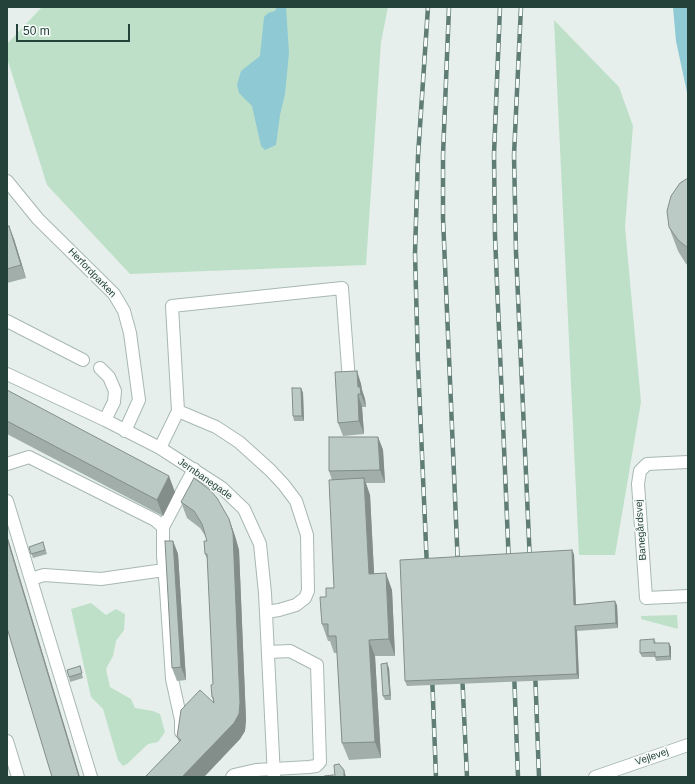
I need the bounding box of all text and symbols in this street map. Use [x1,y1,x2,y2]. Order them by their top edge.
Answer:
scale bar [18,16,132,42]
text: 50 m [23,24,50,38]
street label: Herfordparken [65,246,119,300]
street label: Jernbanegade [175,456,235,502]
street label: Banegårdsvej [633,499,649,561]
street label: Vejlevej [634,746,670,768]

